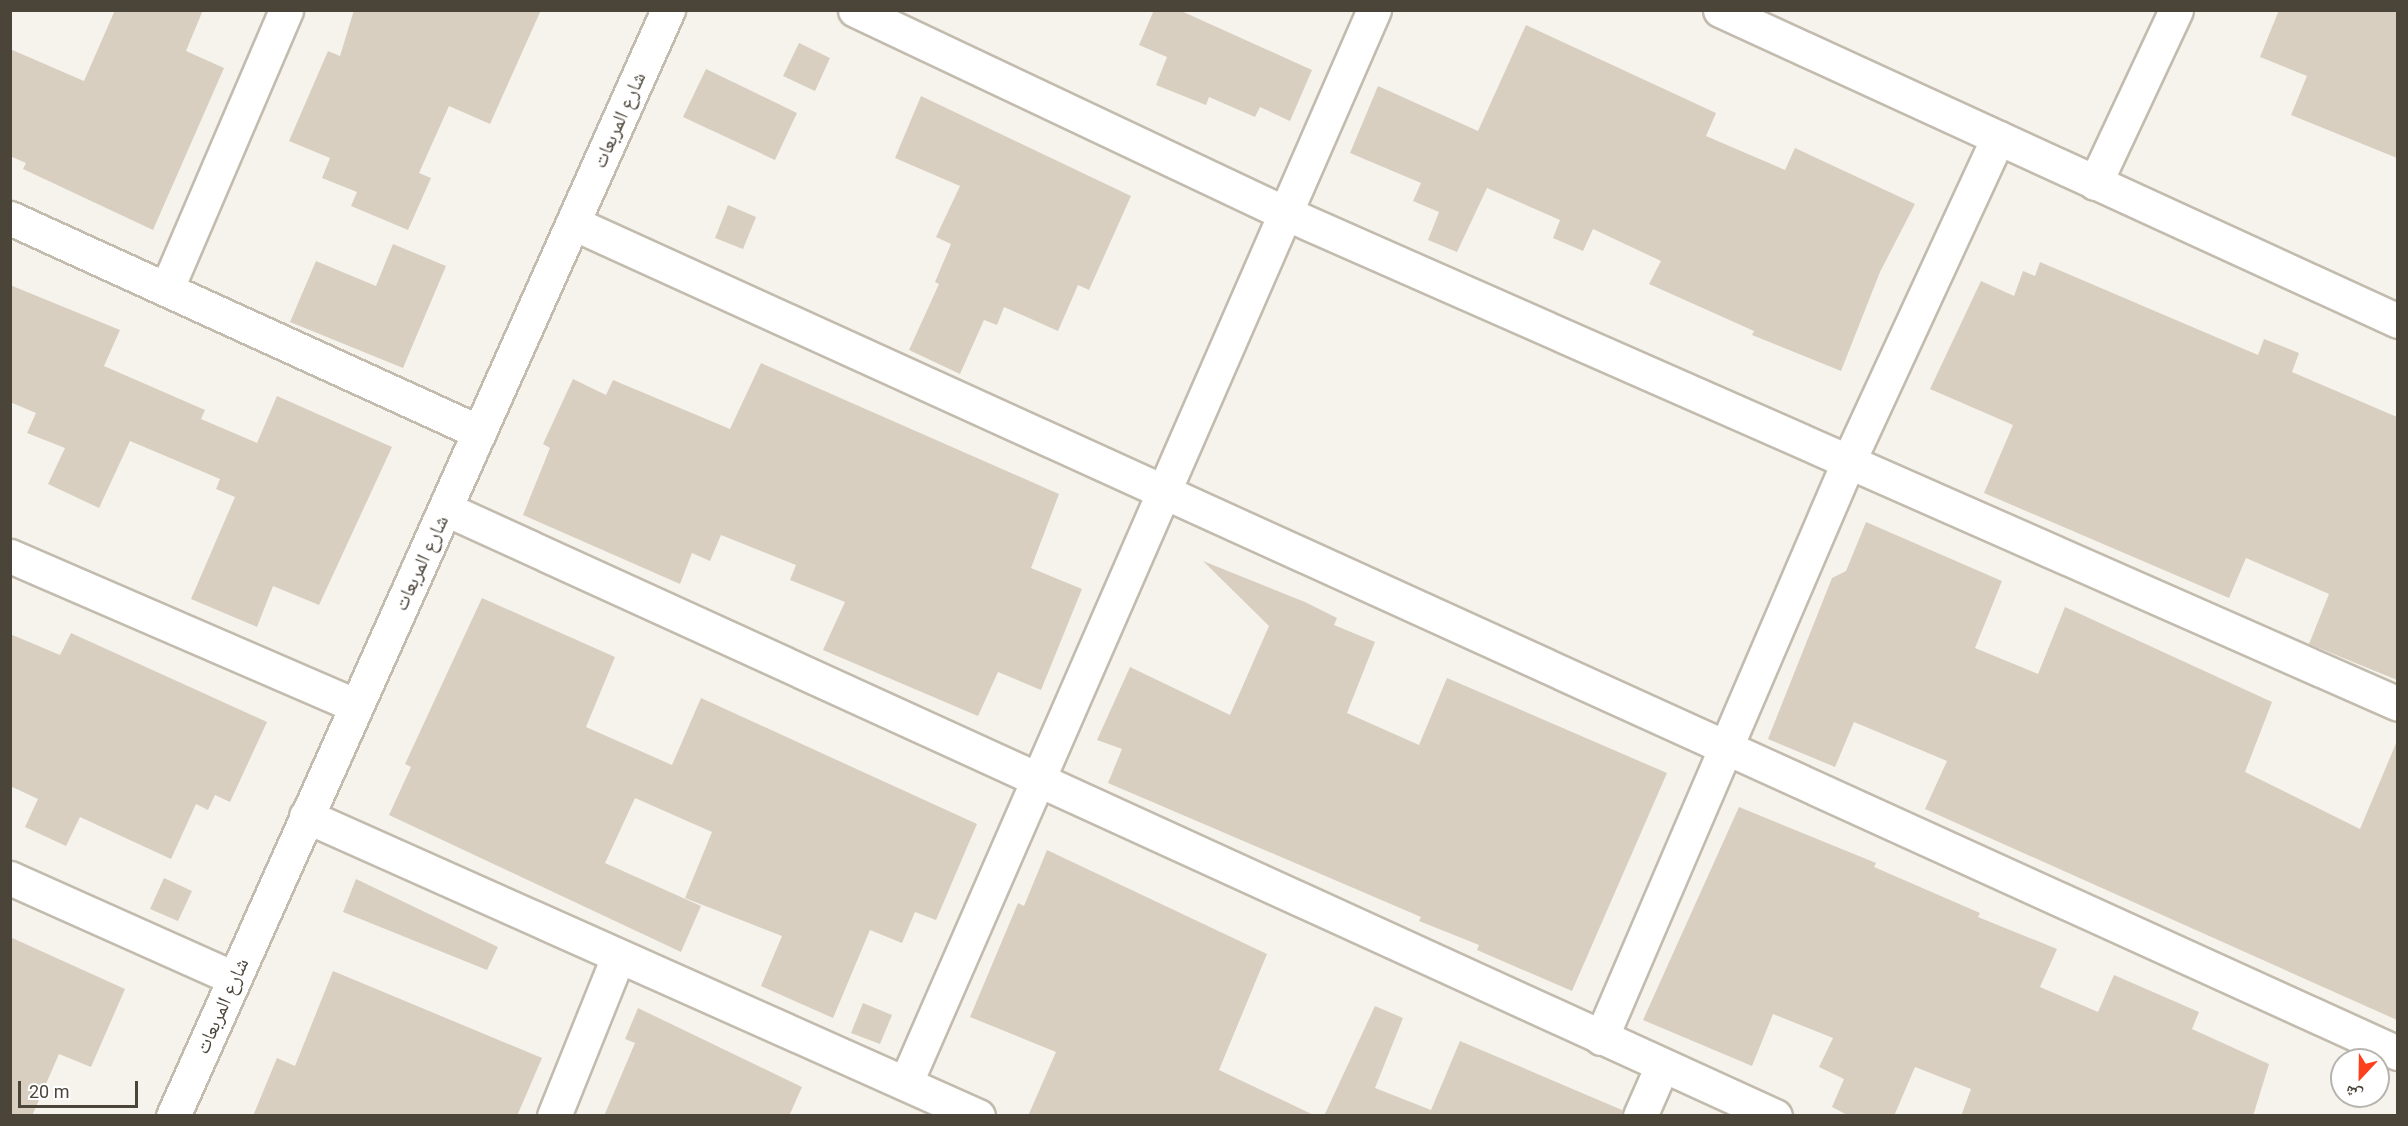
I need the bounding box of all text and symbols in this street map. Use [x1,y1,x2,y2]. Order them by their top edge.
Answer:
street label: شارع المربعات [587,68,651,172]
street label: شارع المربعات [388,511,454,615]
street label: شارع المربعات [190,954,254,1058]
north arrow [2330,1048,2390,1108]
scale bar [21,1069,141,1107]
text: 20 m [29,1081,69,1102]
text: ش [2342,1081,2365,1105]

